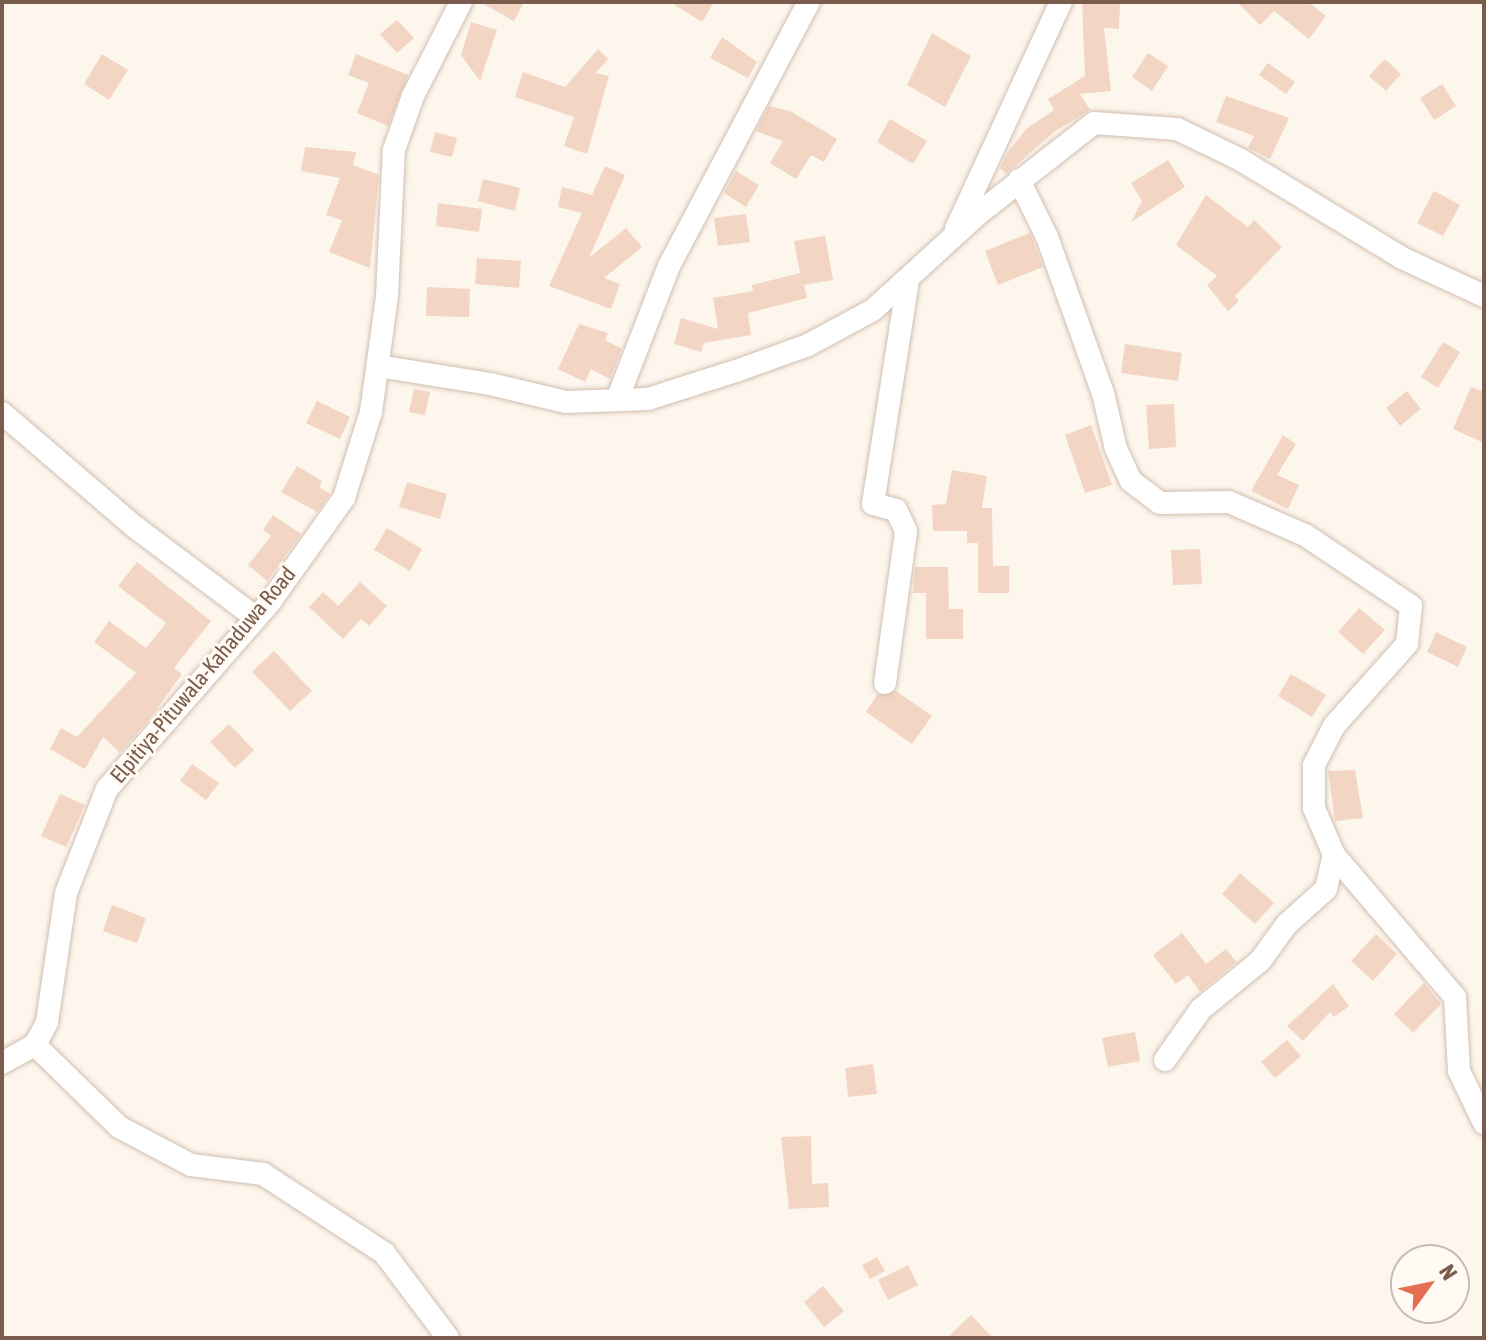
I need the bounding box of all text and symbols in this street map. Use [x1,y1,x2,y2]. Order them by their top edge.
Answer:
street label: Elpitiya-Pituwala-Kahaduwa Road [105,561,301,789]
north arrow [1390,1244,1470,1324]
text: N [1434,1259,1463,1285]

